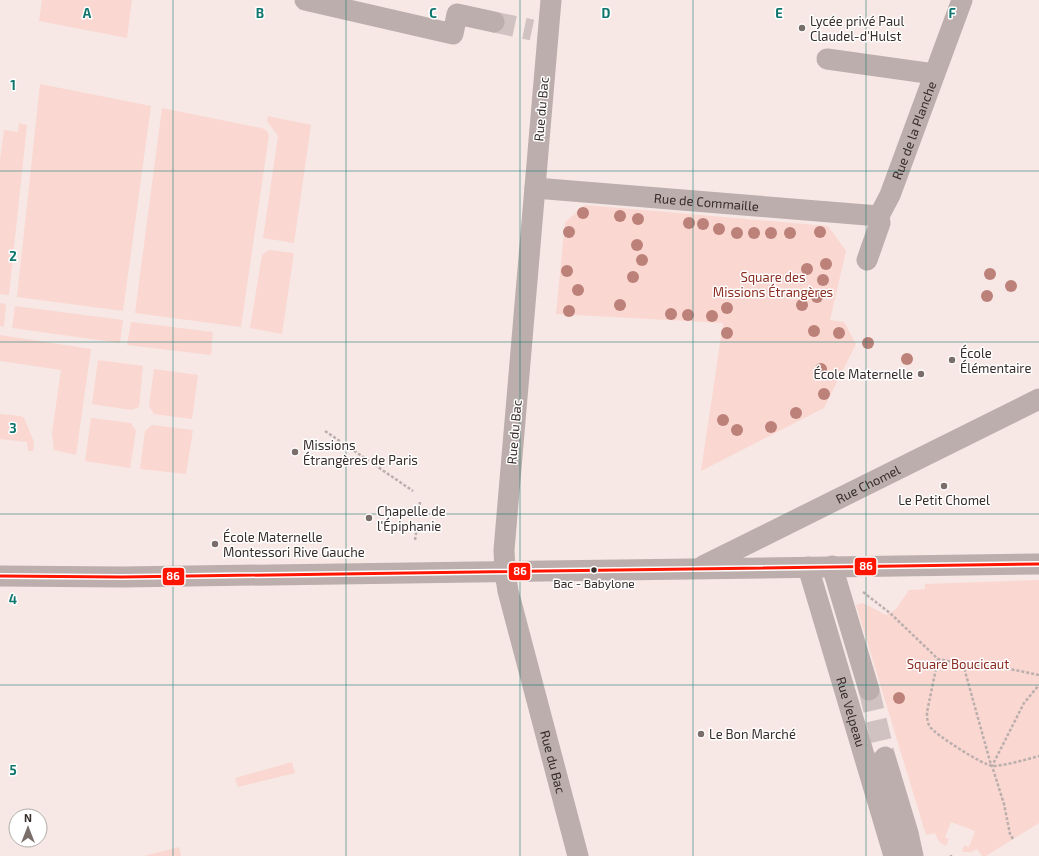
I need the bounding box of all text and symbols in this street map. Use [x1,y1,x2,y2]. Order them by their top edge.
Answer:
text: A [83,5,92,21]
text: B [256,5,264,21]
text: C [429,5,437,21]
text: D [602,5,611,21]
text: E [775,5,783,21]
text: F [948,5,956,21]
place label: Lycée privé Paul Claudel-d'Hulst [810,13,905,44]
marker: Lycée privé Paul Claudel-d'Hulst [797,23,807,33]
street label: Rue du Bac [530,76,552,142]
text: 1 [10,77,16,93]
street label: Rue de la Planche [888,79,939,182]
street label: Rue de Commaille [653,190,760,214]
text: 2 [9,248,17,264]
park label: Square des Missions Étrangères [713,269,833,300]
place label: École Élémentaire [960,344,1031,376]
marker: École Élémentaire [947,355,957,365]
place label: École Maternelle [813,365,913,382]
marker: École Maternelle [916,369,926,379]
street label: Rue du Bac [503,399,525,465]
text: 3 [9,420,17,436]
place label: Missions Étrangères de Paris [303,437,418,468]
marker: Missions Étrangères de Paris [290,447,300,457]
street label: Rue Chomel [833,461,903,507]
marker: Le Petit Chomel [939,481,949,491]
place label: Le Petit Chomel [898,492,990,508]
place label: Chapelle de l'Épiphanie [377,503,446,534]
marker: Chapelle de l'Épiphanie [364,513,374,523]
place label: École Maternelle Montessori Rive Gauche [223,528,365,560]
marker: École Maternelle Montessori Rive Gauche [210,539,220,549]
line badge: 86 [854,557,877,576]
text: 86 [859,559,873,572]
line badge: 86 [508,562,531,581]
text: 86 [513,564,527,577]
marker: Bac - Babylone [589,565,599,575]
line badge: 86 [162,567,185,586]
text: 86 [166,569,180,582]
place label: Bac - Babylone [553,576,635,590]
text: 4 [9,591,17,607]
park label: Square Boucicaut [907,656,1009,672]
street label: Rue Velpeau [833,675,869,749]
place label: Le Bon Marché [709,726,796,742]
street label: Rue du Bac [537,729,569,795]
marker: Le Bon Marché [696,729,706,739]
text: 5 [9,762,17,778]
north arrow [8,808,48,848]
text: N [24,811,32,824]

